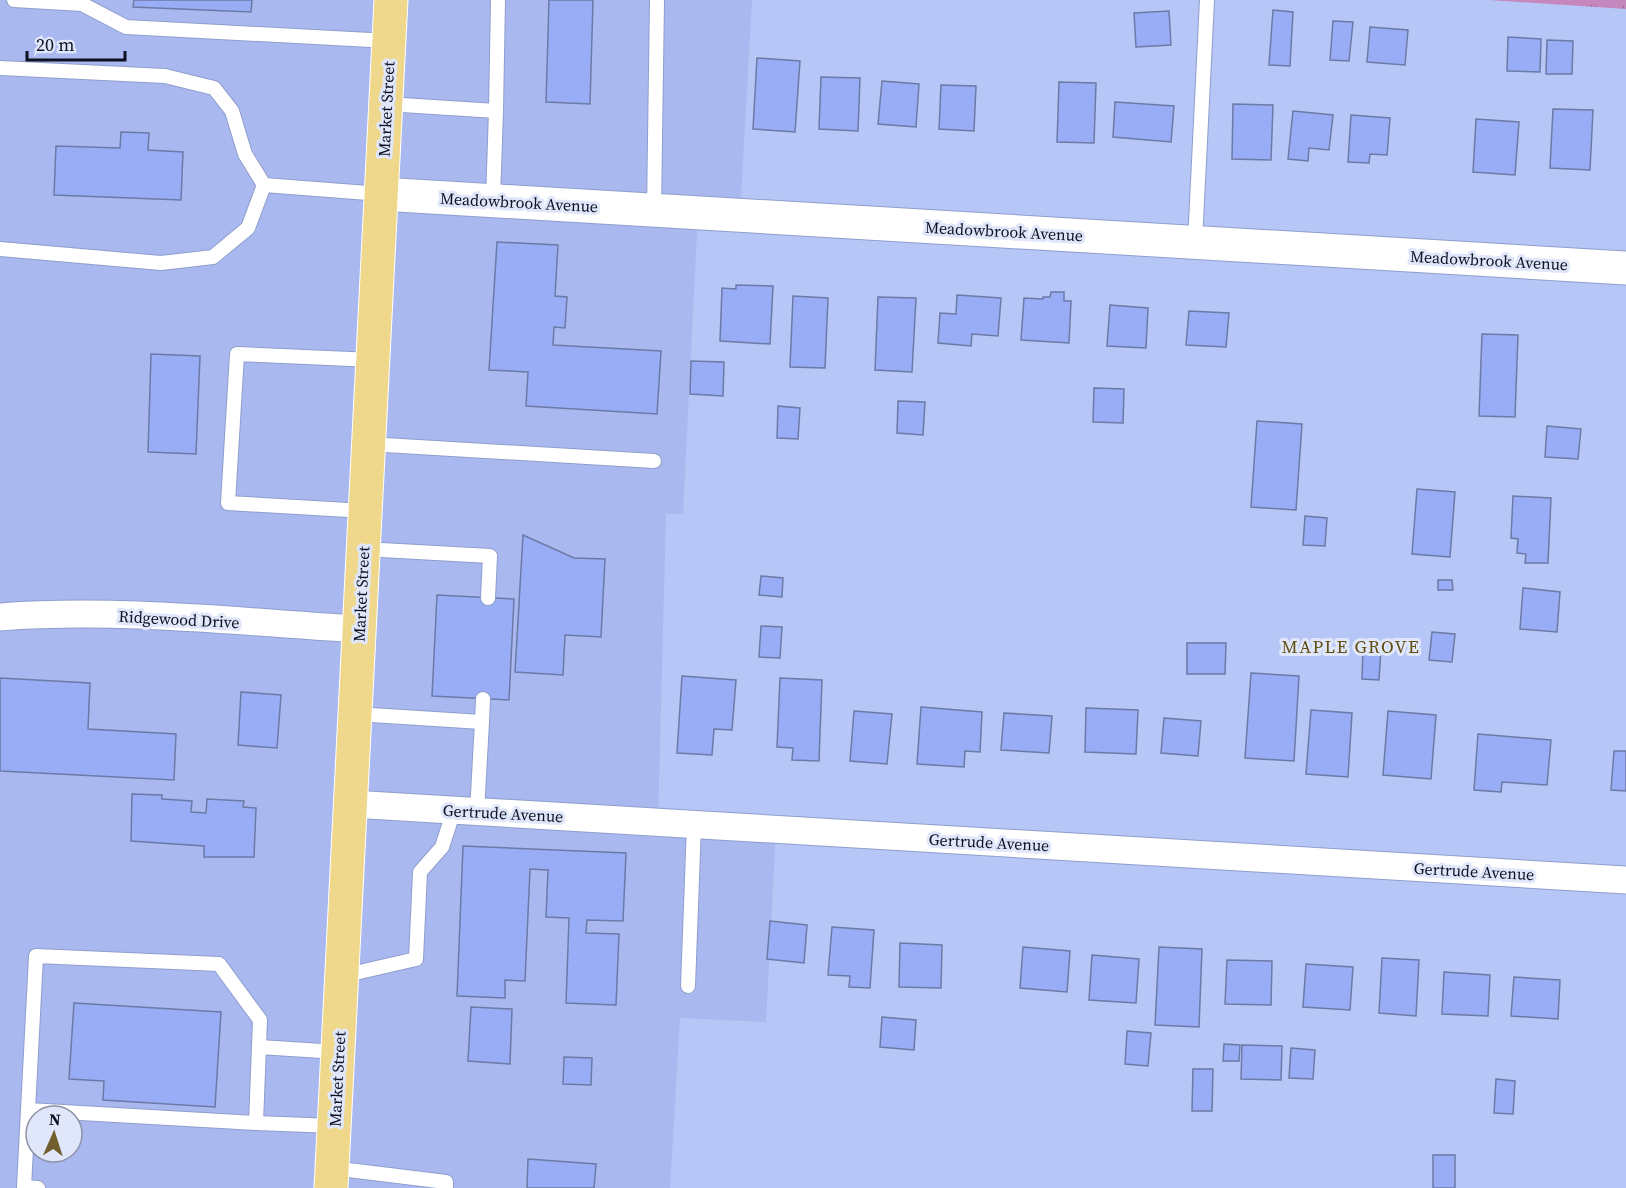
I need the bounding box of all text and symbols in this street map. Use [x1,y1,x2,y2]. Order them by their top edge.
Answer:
scale bar [27,24,124,62]
text: 20 m [36,32,74,57]
street label: Market Street [373,60,400,157]
street label: Meadowbrook Avenue [439,187,599,217]
street label: Meadowbrook Avenue [924,216,1084,246]
street label: Meadowbrook Avenue [1409,245,1569,275]
street label: Market Street [348,545,375,642]
street label: Ridgewood Drive [118,605,240,633]
district label: MAPLE GROVE [1282,634,1420,659]
street label: Gertrude Avenue [442,799,564,827]
street label: Gertrude Avenue [928,828,1050,856]
street label: Gertrude Avenue [1413,857,1535,885]
street label: Market Street [324,1030,351,1127]
north arrow [24,1104,84,1164]
text: N [48,1108,62,1130]

